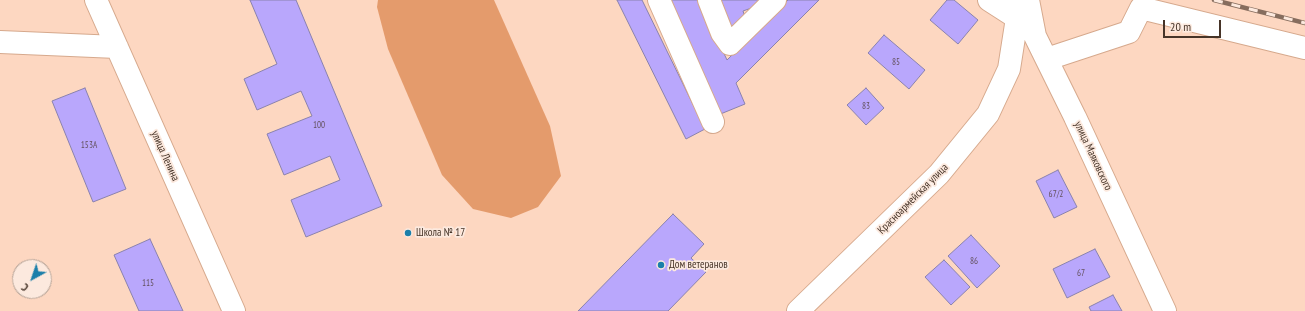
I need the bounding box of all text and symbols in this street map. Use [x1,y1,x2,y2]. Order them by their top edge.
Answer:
scale bar [1165,12,1223,38]
text: 20 m [1170,19,1191,34]
house number: 85 [892,57,900,67]
house number: 83 [862,101,870,111]
street label: улица Маяковского [1071,119,1115,193]
house number: 100 [313,120,325,130]
street label: улица Ленина [148,129,182,183]
house number: 153А [81,140,97,150]
street label: Красноармейская улица [875,161,951,237]
house number: 67/2 [1049,189,1063,199]
place label: Школа № 17 [416,226,465,240]
marker: Школа № 17 [403,228,413,238]
house number: 86 [970,256,978,266]
place label: Дом ветеранов [669,258,728,272]
north arrow [12,259,52,299]
marker: Дом ветеранов [656,260,666,270]
house number: 67 [1077,268,1085,278]
house number: 115 [142,278,154,288]
text: С [19,280,31,294]

